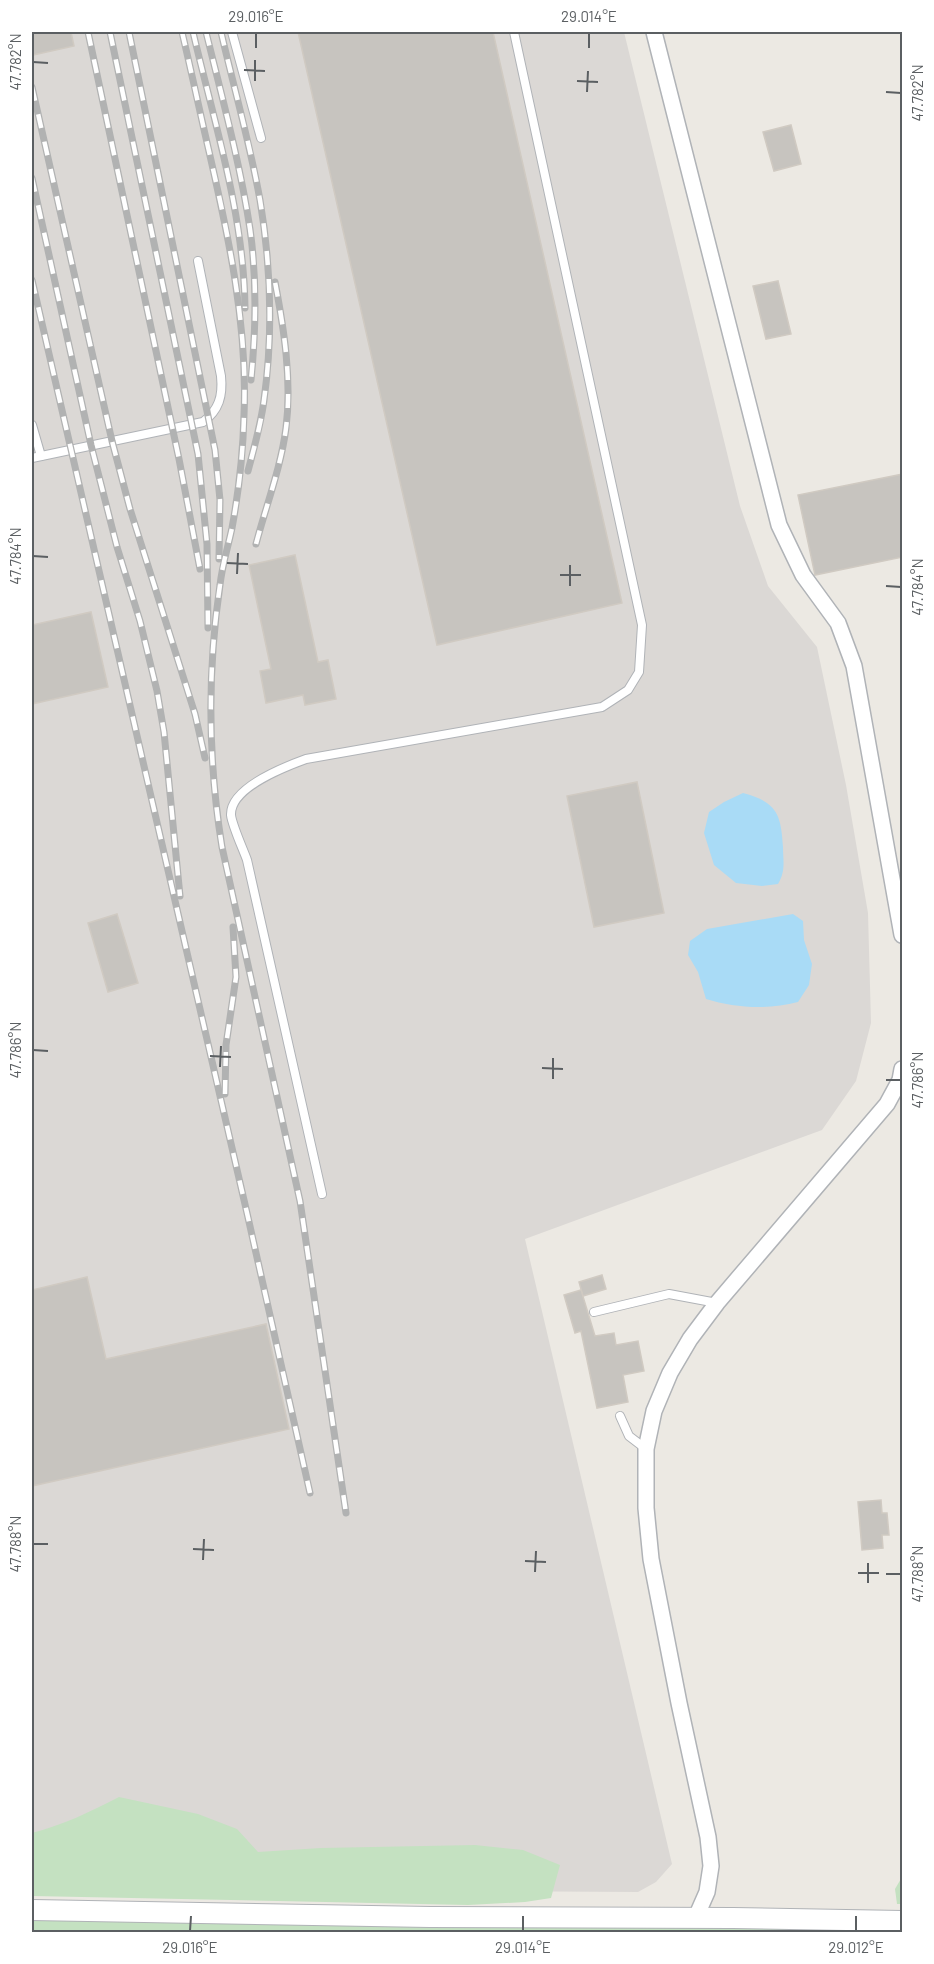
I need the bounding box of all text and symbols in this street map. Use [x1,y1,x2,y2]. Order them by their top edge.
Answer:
text: 29.016°E [228,7,284,25]
text: 29.014°E [561,7,617,25]
text: 47.782°N [6,33,24,91]
text: 47.782°N [908,64,926,122]
text: 47.784°N [6,527,24,585]
text: 47.784°N [908,558,926,616]
text: 47.786°N [6,1022,24,1078]
text: 47.786°N [908,1052,926,1108]
text: 47.788°N [6,1516,24,1573]
text: 47.788°N [908,1546,926,1603]
text: 29.016°E [162,1938,218,1956]
text: 29.014°E [495,1938,551,1956]
text: 29.012°E [828,1938,884,1956]

